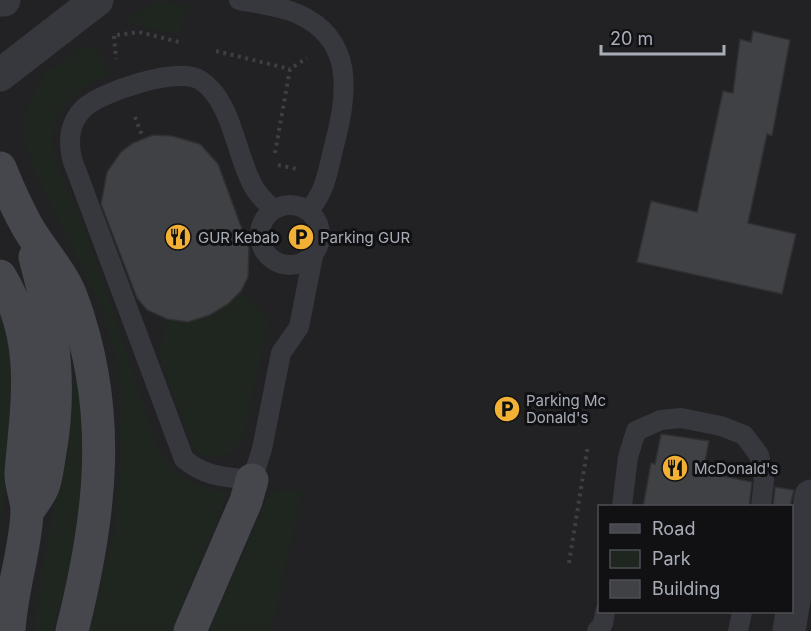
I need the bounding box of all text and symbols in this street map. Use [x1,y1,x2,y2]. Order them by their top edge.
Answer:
scale bar [601,18,724,56]
text: 20 m [610,28,653,49]
restaurant icon: GUR Kebab [163,222,193,252]
parking icon: Parking GUR [286,222,316,252]
place label: GUR Kebab [198,228,279,247]
place label: Parking GUR [320,228,410,247]
place label: Parking Mc Donald's [526,391,606,427]
parking icon: Parking Mc Donald's [492,394,522,424]
restaurant icon: McDonald's [660,453,690,483]
place label: McDonald's [694,459,779,478]
legend [598,505,793,613]
text: Road [652,518,695,539]
text: Park [652,548,691,569]
text: Building [652,578,720,599]

